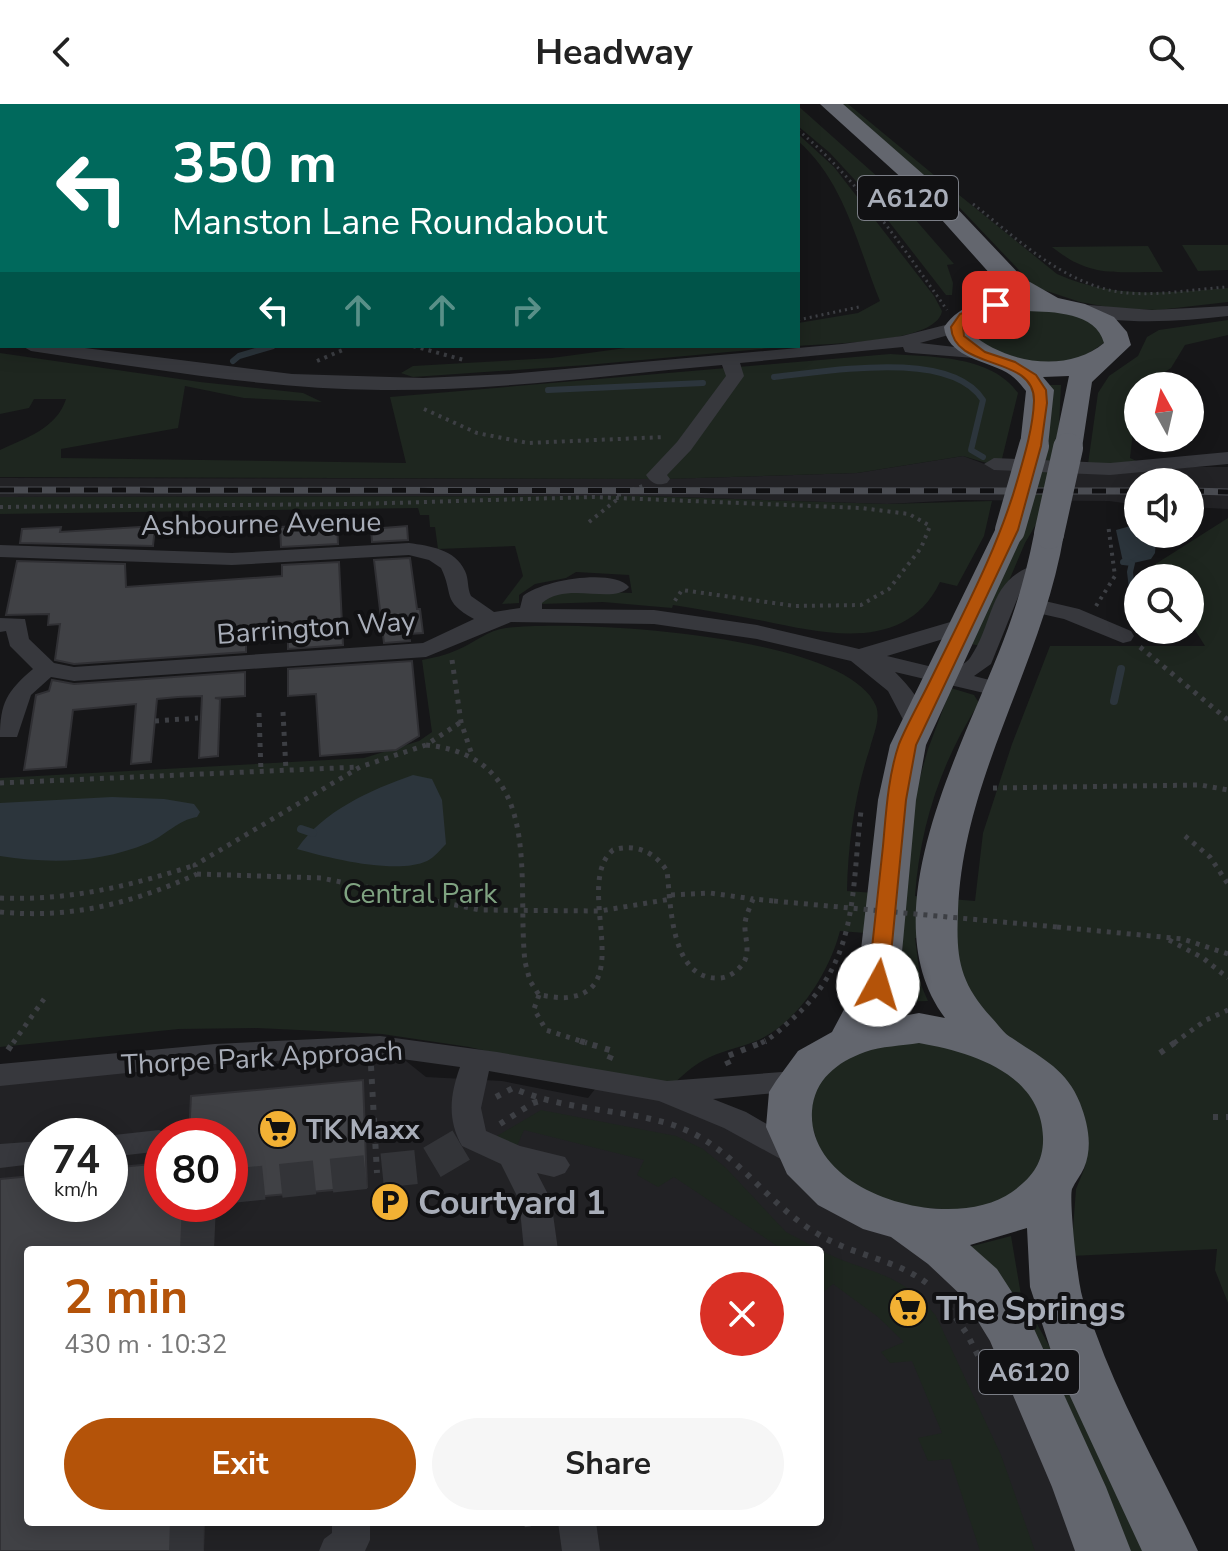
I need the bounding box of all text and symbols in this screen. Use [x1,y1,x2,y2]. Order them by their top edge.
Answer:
text: Headway [535,28,693,77]
icon: back [40,30,84,74]
icon: search [1144,30,1188,74]
text: 350 m [172,125,337,202]
icon: left [40,136,144,240]
road number: A6120 [858,176,958,220]
text: Manston Lane Roundabout [172,198,607,247]
pin [962,271,1030,339]
icon: arrive [974,283,1018,327]
icon: left [252,288,296,332]
icon: ahead [336,288,380,332]
icon: ahead [420,288,464,332]
icon: right [504,288,548,332]
north arrow [1124,372,1204,452]
map controls [1124,372,1204,644]
button: sound [1124,468,1204,548]
street label: Ashbourne Avenue [140,503,382,545]
button: search [1124,564,1204,644]
street label: Barrington Way [215,602,417,654]
park label: Central Park [343,875,498,913]
position arrow [836,943,920,1027]
street label: Thorpe Park Approach [120,1032,404,1084]
supermarket icon: TK Maxx [257,1108,299,1150]
place label: TK Maxx [306,1111,420,1149]
speed limit sign: 80 [144,1118,248,1222]
text: 74 [52,1133,100,1187]
text: km/h [54,1176,98,1203]
place label: Courtyard 1 [418,1180,606,1226]
parking icon: Courtyard 1 [369,1181,411,1223]
text: 2 min [64,1264,188,1330]
button: close [700,1272,784,1356]
place label: The Springs [936,1286,1125,1332]
supermarket icon: The Springs [887,1287,929,1329]
text: 430 m · 10:32 [64,1327,227,1362]
road number: A6120 [979,1350,1079,1394]
button: Exit [64,1418,416,1510]
button: Share [432,1418,784,1510]

